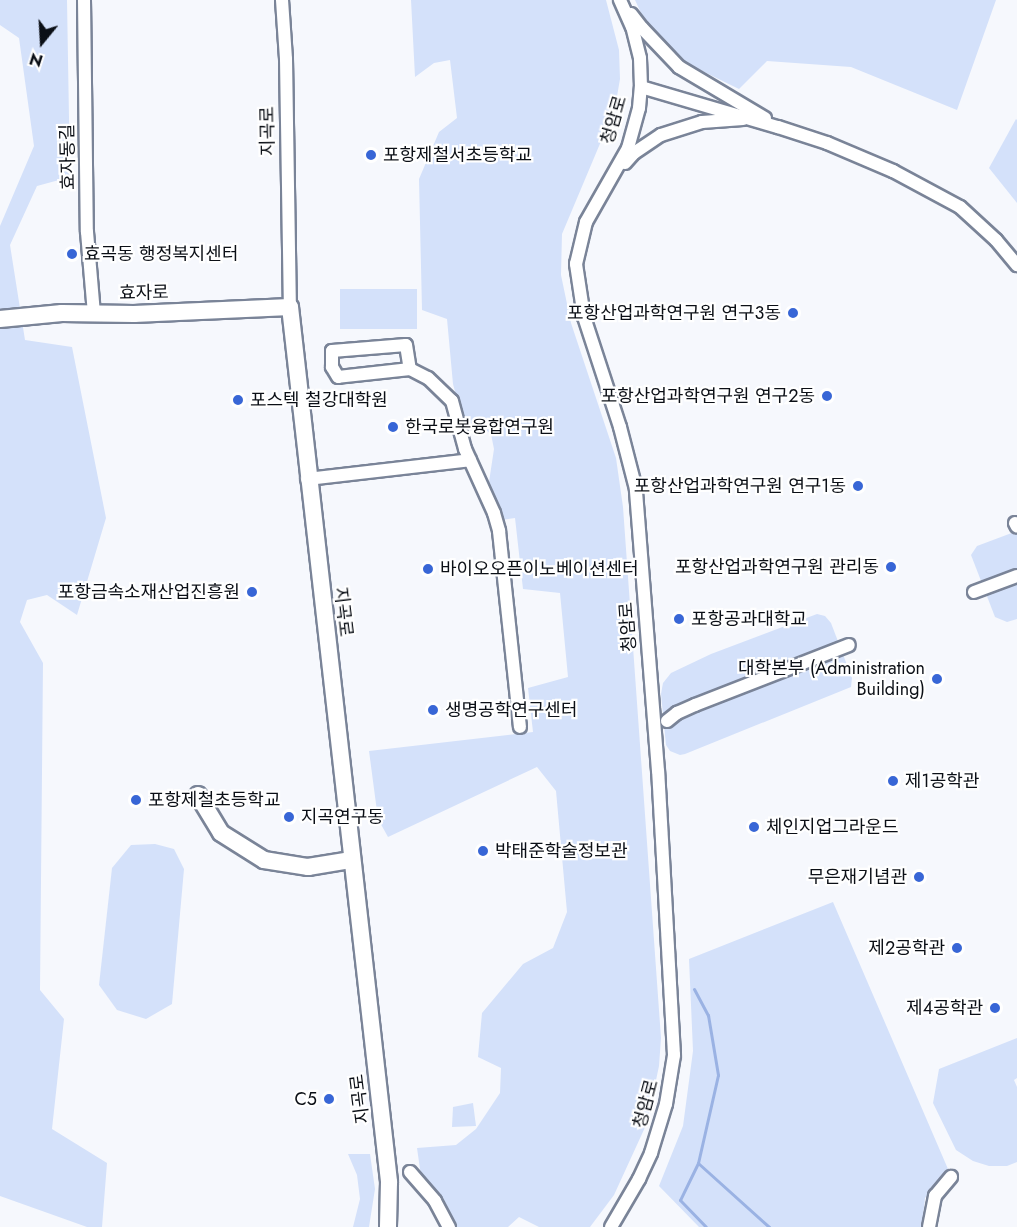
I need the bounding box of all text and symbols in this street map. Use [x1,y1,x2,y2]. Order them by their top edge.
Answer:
north arrow [12,12,72,72]
text: N [27,47,46,72]
street label: 청암로 [597,93,631,147]
street label: 지곡로 [257,106,279,156]
street label: 효자동길 [57,124,79,190]
place label: 포항제철서초등학교 [383,144,532,166]
marker: 포항제철서초등학교 [364,148,378,162]
place label: 효곡동 행정복지센터 [84,243,238,265]
marker: 효곡동 행정복지센터 [65,247,79,261]
street label: 효자로 [119,282,169,304]
place label: 포항산업과학연구원 연구3동 [567,302,781,324]
marker: 포항산업과학연구원 연구3동 [786,306,800,320]
place label: 포항산업과학연구원 연구2동 [601,385,815,407]
place label: 포스텍 철강대학원 [250,389,388,411]
marker: 포항산업과학연구원 연구2동 [820,389,834,403]
marker: 포스텍 철강대학원 [231,393,245,407]
place label: 한국로봇융합연구원 [405,416,554,438]
marker: 한국로봇융합연구원 [386,420,400,434]
place label: 포항산업과학연구원 연구1동 [634,475,846,497]
marker: 포항산업과학연구원 연구1동 [851,479,865,493]
place label: 포항산업과학연구원 관리동 [675,556,879,578]
place label: 바이오오픈이노베이션센터 [440,558,639,580]
marker: 포항산업과학연구원 관리동 [884,560,898,574]
marker: 바이오오픈이노베이션센터 [421,562,435,576]
place label: 포항금속소재산업진흥원 [58,581,240,603]
marker: 포항금속소재산업진흥원 [245,585,259,599]
street label: 지곡로 [329,586,357,638]
street label: 청암로 [615,601,641,653]
place label: 포항공과대학교 [691,608,807,630]
marker: 포항공과대학교 [672,612,686,626]
place label: 대학본부 (Administration Building) [738,658,925,700]
marker: 대학본부 (Administration Building) [930,672,944,686]
place label: 생명공학연구센터 [445,699,577,721]
marker: 생명공학연구센터 [426,703,440,717]
place label: 제1공학관 [905,770,979,792]
marker: 제1공학관 [886,774,900,788]
place label: 포항제철초등학교 [148,789,280,811]
marker: 포항제철초등학교 [129,793,143,807]
place label: 지곡연구동 [301,806,384,828]
marker: 지곡연구동 [282,810,296,824]
place label: 체인지업그라운드 [766,816,898,838]
marker: 체인지업그라운드 [747,820,761,834]
place label: 박태준학술정보관 [495,840,627,862]
marker: 박태준학술정보관 [476,844,490,858]
place label: 무은재기념관 [808,866,907,888]
marker: 무은재기념관 [912,870,926,884]
place label: 제2공학관 [869,937,945,959]
marker: 제2공학관 [950,941,964,955]
place label: 제4공학관 [906,997,983,1019]
marker: 제4공학관 [988,1001,1002,1015]
street label: 지곡로 [346,1073,374,1125]
street label: 청암로 [629,1077,663,1131]
place label: C5 [295,1088,317,1110]
marker: C5 [322,1092,336,1106]

